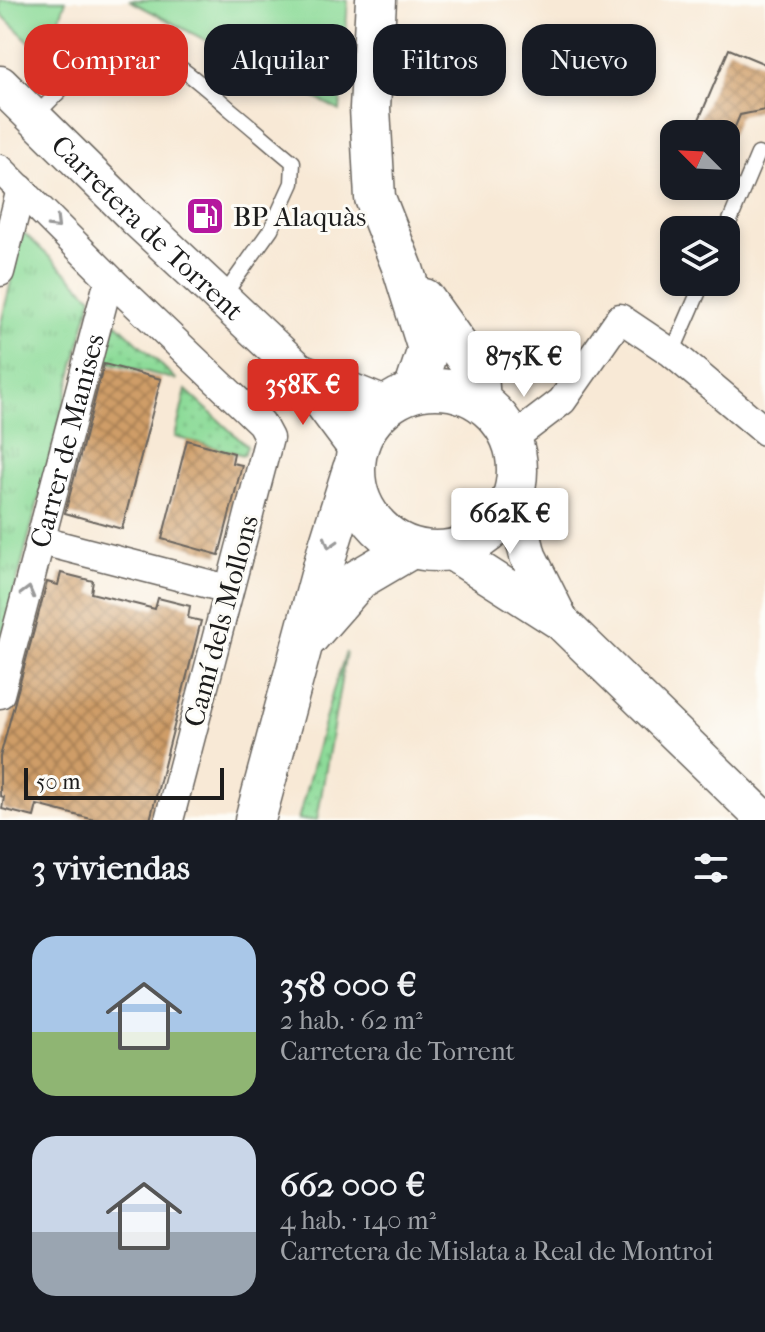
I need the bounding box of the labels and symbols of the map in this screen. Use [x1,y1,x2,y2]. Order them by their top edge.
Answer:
north arrow [660,120,740,200]
street label: Carretera de Torrent [45,128,251,327]
fuel station icon: BP Alaquàs [184,195,226,237]
place label: BP Alaquàs [233,200,366,233]
one-way arrow [46,215,60,229]
street label: Carrer de Manises [23,330,111,551]
pin: 875K € [459,331,589,399]
pin: 358K € [238,359,368,427]
pin: 662K € [445,488,575,556]
street label: Camí dels Mollons [177,512,265,730]
one-way arrow [323,536,339,550]
one-way arrow [18,585,35,599]
scale bar [24,764,224,800]

